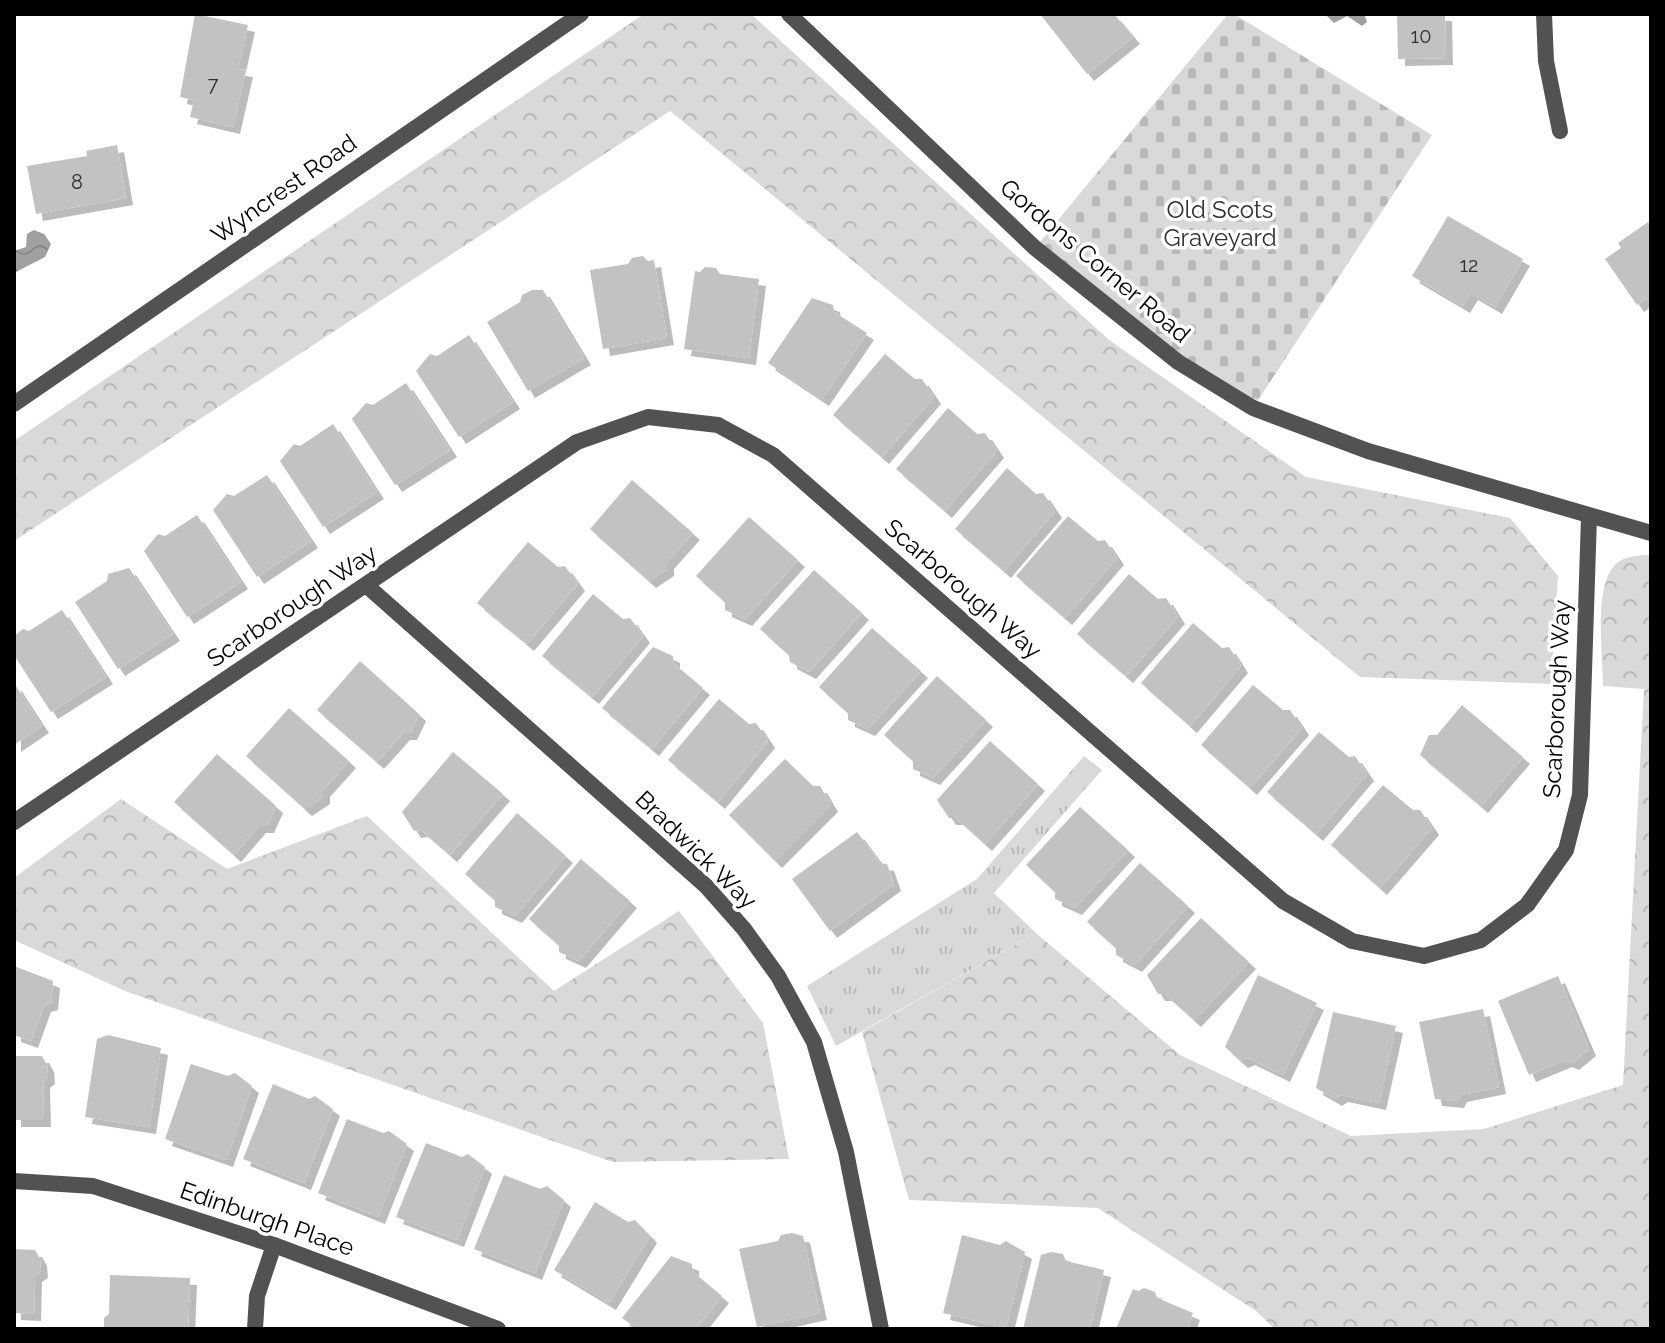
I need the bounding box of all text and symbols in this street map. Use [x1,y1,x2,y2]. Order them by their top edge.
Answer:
house number: 10 [1411,24,1431,48]
house number: 7 [208,72,219,96]
street label: Wyncrest Road [206,128,362,249]
house number: 8 [71,170,83,194]
street label: Gordons Corner Road [994,173,1196,349]
park label: Old Scots Graveyard [1163,195,1277,252]
house number: 12 [1460,253,1478,277]
street label: Scarborough Way [879,513,1048,665]
street label: Scarborough Way [201,538,382,673]
street label: Scarborough Way [1537,599,1576,799]
street label: Bradwick Way [630,784,763,915]
street label: Edinburgh Place [176,1175,358,1262]

